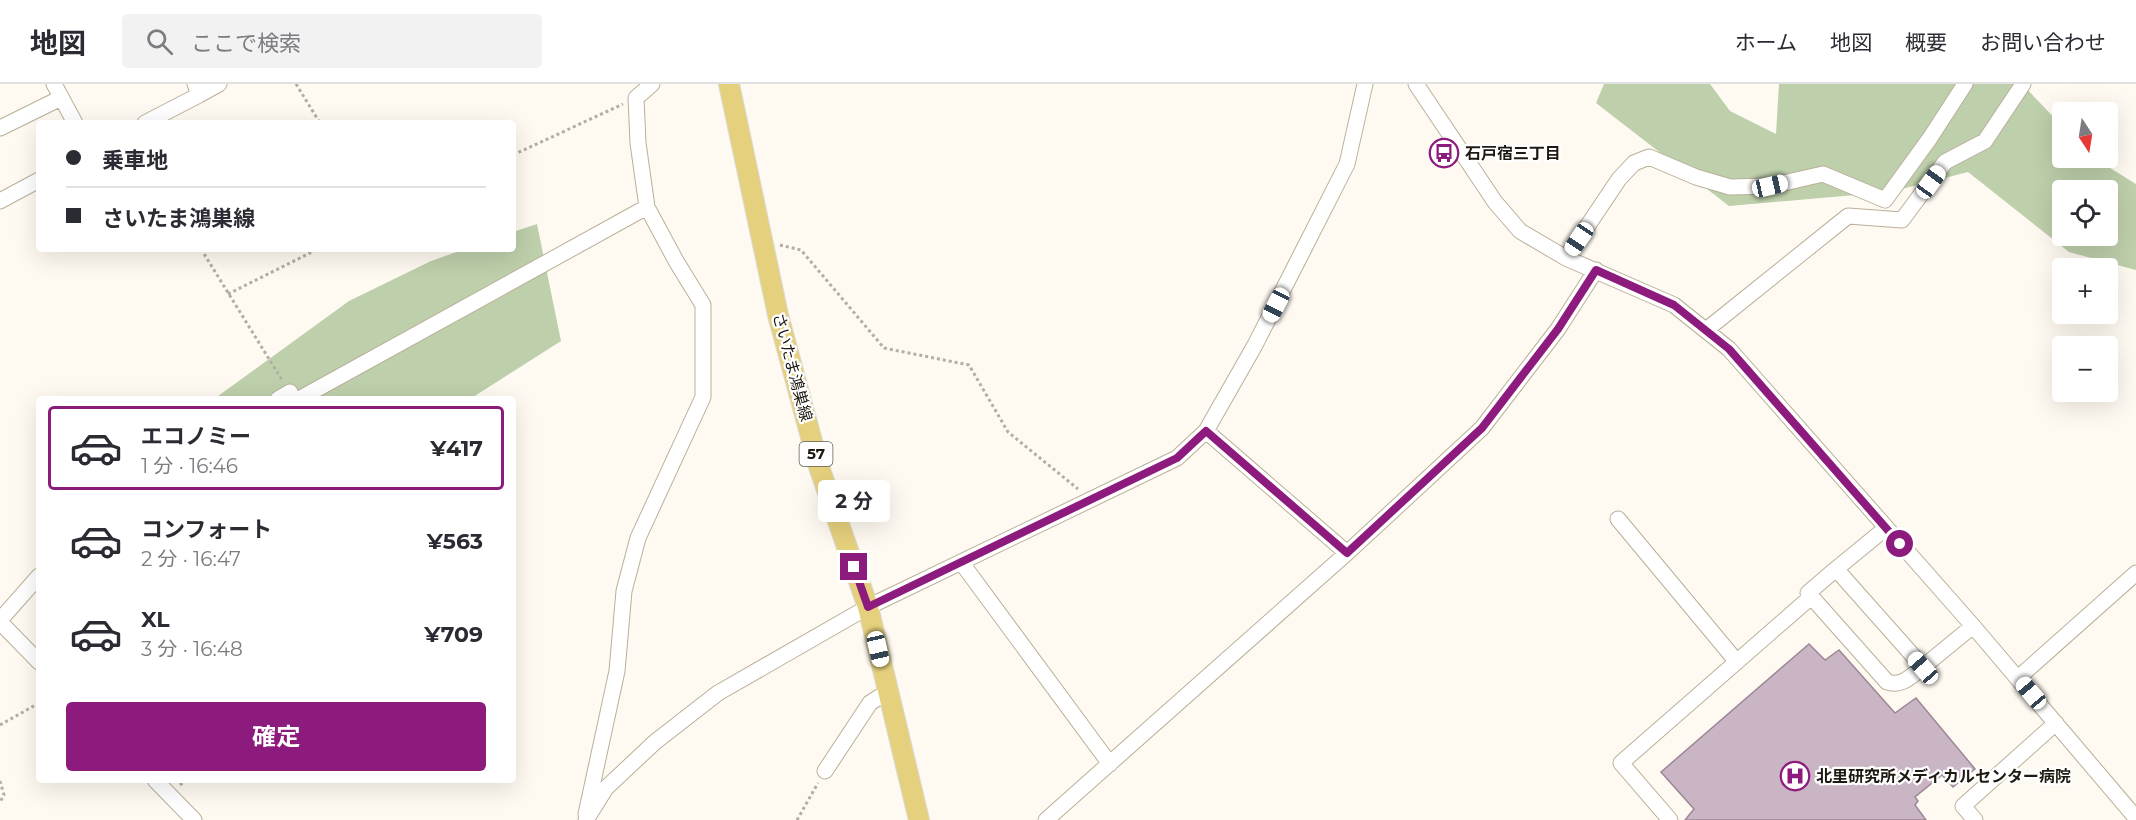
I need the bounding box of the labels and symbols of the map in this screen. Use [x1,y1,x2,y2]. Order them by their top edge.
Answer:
north arrow [2052,102,2118,168]
bus stop icon: 石戸宿三丁目 [1428,137,1460,169]
place label: 石戸宿三丁目 [1465,144,1561,163]
car [1913,162,1949,202]
car [1750,173,1790,199]
car [1561,219,1597,259]
car [1260,285,1292,325]
street label: さいたま鴻巣線 [769,311,816,423]
road number: 57 [800,442,832,466]
callout: 2 分 [818,480,890,522]
route start [1886,530,1913,557]
route end [840,553,867,580]
car [865,629,891,669]
car [1904,649,1942,687]
car [2013,673,2049,713]
hospital icon: 北里研究所メディカルセンター病院 [1779,760,1811,792]
place label: 北里研究所メディカルセンター病院 [1816,767,2071,786]

